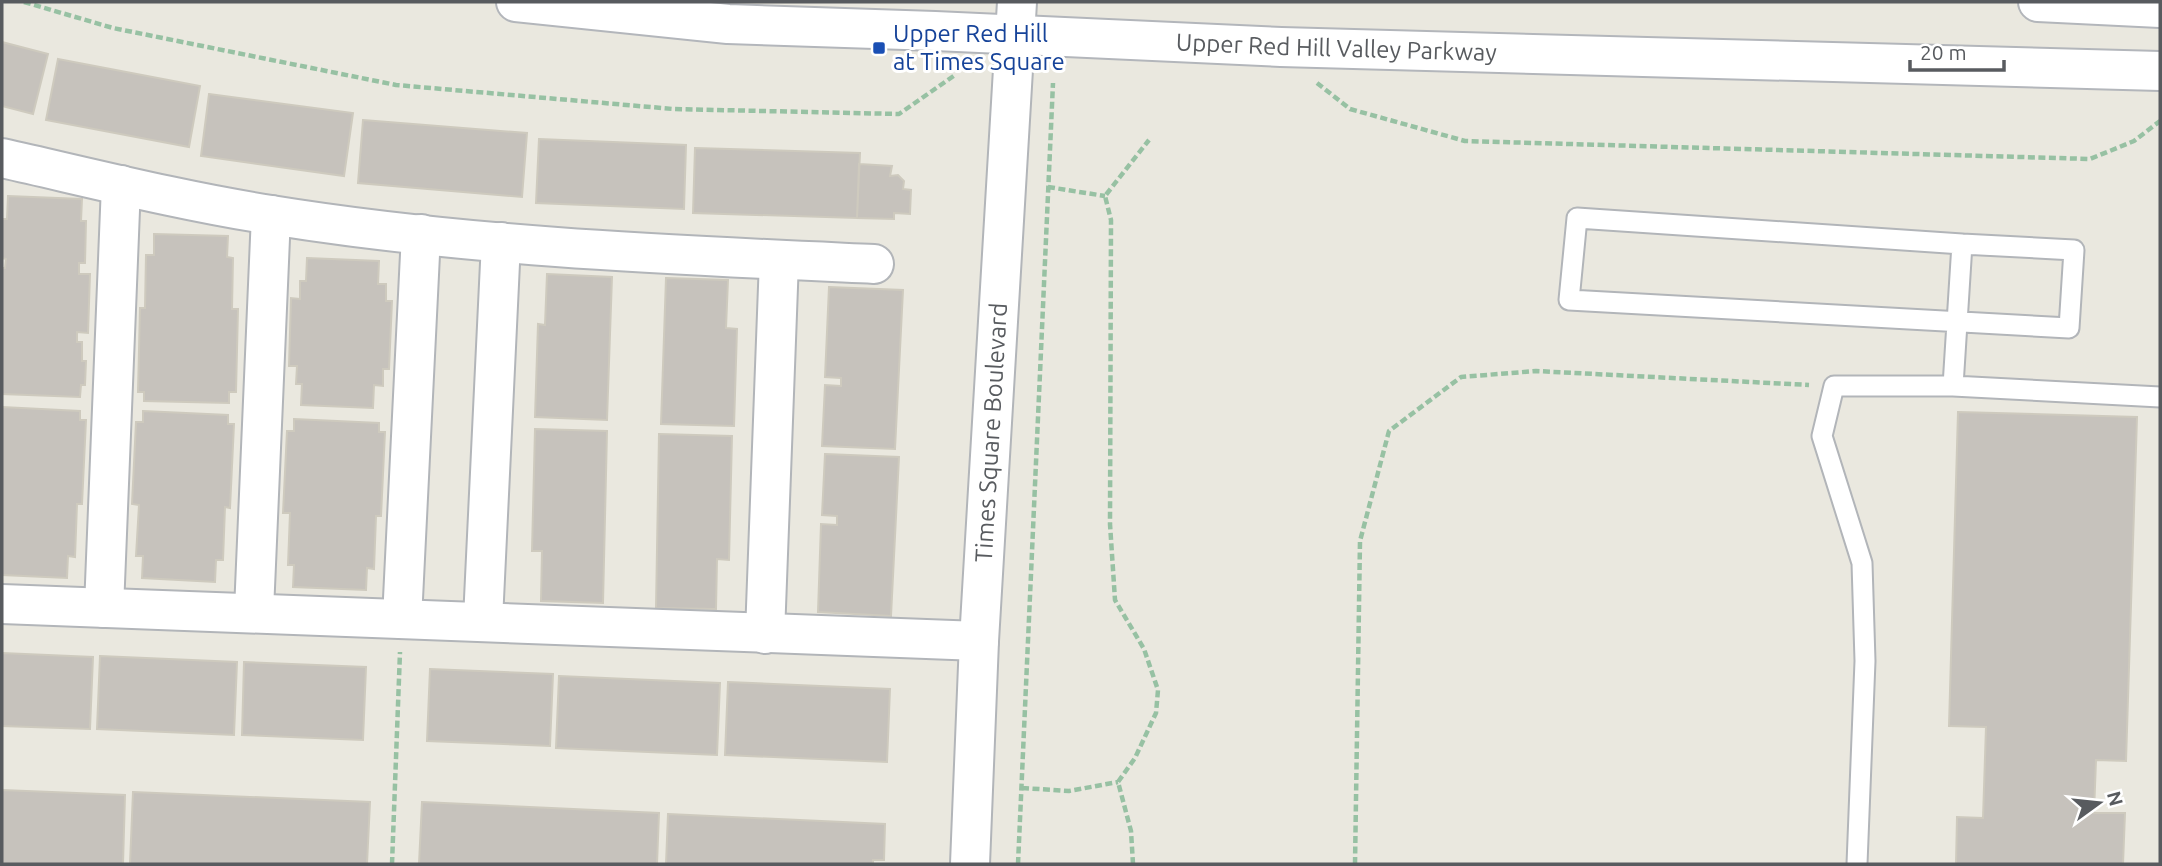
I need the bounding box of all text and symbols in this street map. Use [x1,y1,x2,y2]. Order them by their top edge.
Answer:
place label: Upper Red Hill at Times Square [893,20,1065,75]
street label: Upper Red Hill Valley Parkway [1175,28,1498,66]
scale bar [1910,28,2004,72]
marker: Upper Red Hill at Times Square [871,40,887,56]
text: 20 m [1920,40,1967,64]
street label: Times Square Boulevard [970,302,1012,563]
north arrow [2064,768,2134,838]
text: N [2103,789,2128,808]

